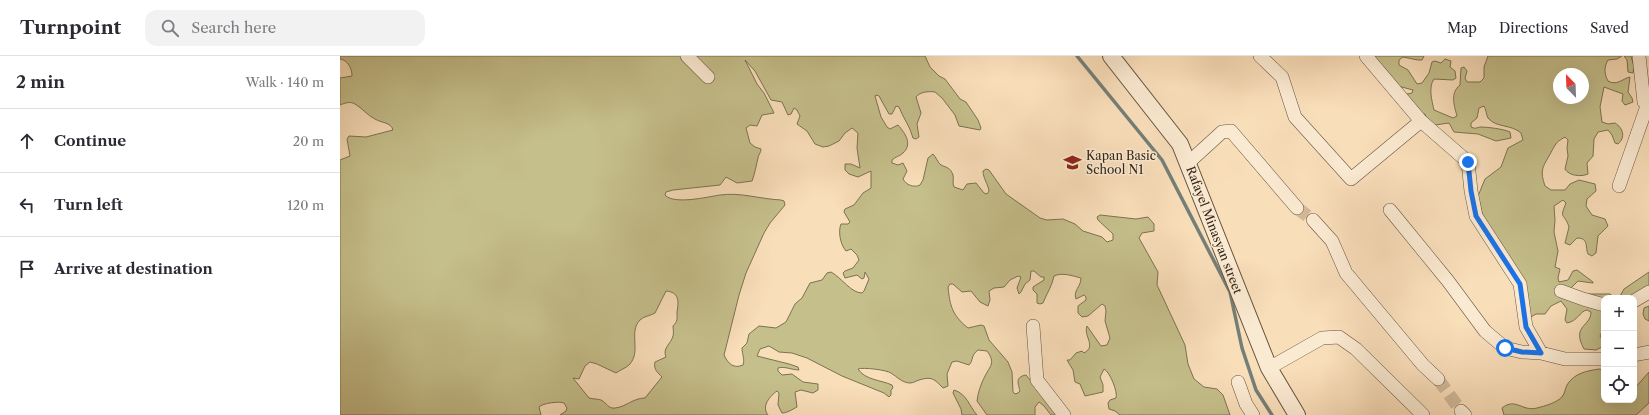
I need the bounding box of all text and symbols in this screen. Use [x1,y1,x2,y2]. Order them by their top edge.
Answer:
search box [145,10,425,46]
text: Turnpoint [20,16,121,39]
icon: search [159,17,181,39]
text: Search here [191,18,276,37]
text: Map [1447,19,1477,37]
text: Directions [1499,19,1568,37]
text: Saved [1590,19,1629,37]
north arrow [1553,68,1589,104]
text: 2 min [16,72,65,92]
text: Walk · 140 m [246,74,324,90]
icon: ahead [16,130,38,152]
text: Continue [54,131,126,150]
text: 20 m [293,133,324,149]
place label: Kapan Basic School N1 [1086,148,1156,177]
school or university icon: Kapan Basic School N1 [1063,153,1083,173]
route end [1459,153,1477,171]
street label: Rafayel Minasyan street [1183,164,1246,296]
icon: left [16,194,38,216]
text: Turn left [54,195,123,214]
text: 120 m [287,197,324,213]
icon: arrive [16,258,38,280]
text: Arrive at destination [54,259,213,278]
map controls [1601,295,1637,403]
button: + [1601,295,1637,331]
button: − [1601,331,1637,367]
route start [1496,339,1514,357]
button: locate [1601,367,1637,403]

